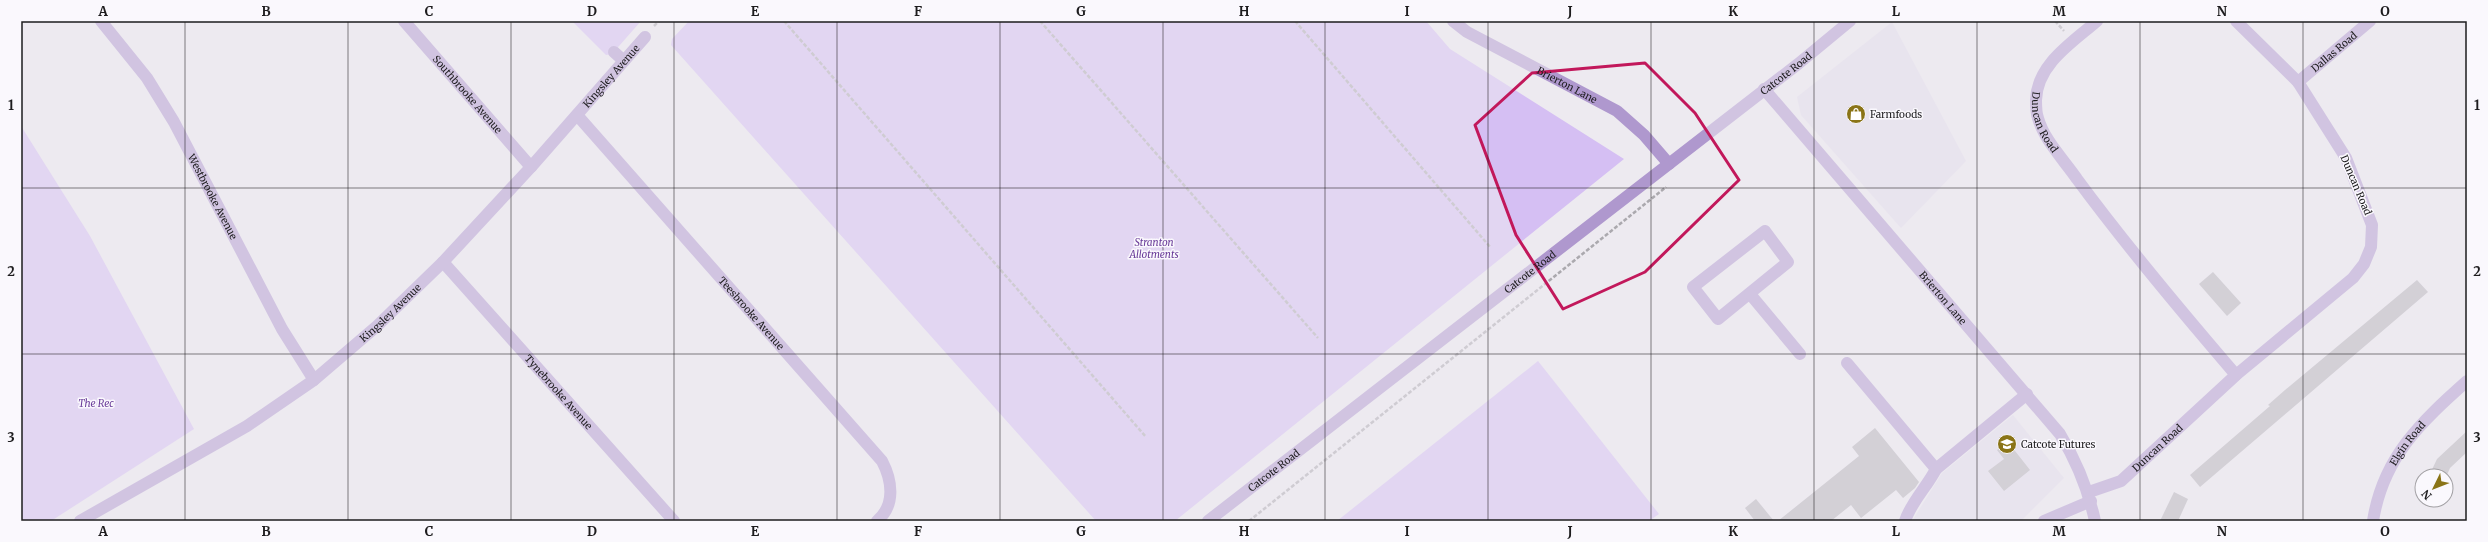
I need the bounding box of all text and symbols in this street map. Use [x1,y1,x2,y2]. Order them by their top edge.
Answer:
text: A [97,3,108,20]
text: B [261,3,271,20]
text: C [425,3,434,20]
text: D [587,3,597,20]
text: E [751,3,760,20]
text: F [914,3,922,20]
text: G [1076,3,1086,20]
text: H [1239,3,1250,20]
text: I [1404,3,1410,20]
text: J [1566,3,1573,20]
text: K [1728,3,1738,20]
text: L [1892,3,1901,20]
text: M [2052,3,2066,20]
text: N [2217,3,2228,20]
text: O [2380,3,2390,20]
street label: Dallas Road [2308,28,2360,75]
street label: Kingsley Avenue [580,42,642,110]
street label: Catcote Road [1757,49,1814,97]
street label: Southbrooke Avenue [430,52,505,136]
street label: Brierton Lane [1535,64,1600,106]
street label: Duncan Road [2029,91,2061,155]
text: 1 [8,97,14,114]
text: 1 [2474,97,2480,114]
shop icon: Farmfoods [1845,103,1867,125]
place label: Farmfoods [1870,108,1922,121]
street label: Westbrooke Avenue [185,151,241,241]
street label: Duncan Road [2337,153,2375,217]
park label: Stranton Allotments [1128,236,1179,261]
street label: Catcote Road [1501,248,1558,296]
text: 2 [7,263,15,280]
text: 2 [2473,263,2481,280]
street label: Brierton Lane [1916,268,1970,327]
street label: Teesbrooke Avenue [716,274,787,352]
street label: Kingsley Avenue [357,281,423,345]
street label: Tynebrooke Avenue [522,352,596,432]
park label: The Rec [78,397,114,410]
street label: Elgin Road [2386,418,2428,468]
street label: Duncan Road [2129,421,2185,474]
text: 3 [7,429,15,446]
text: 3 [2473,429,2481,446]
school or university icon: Catcote Futures [1996,433,2018,455]
place label: Catcote Futures [2021,438,2095,451]
street label: Catcote Road [1245,446,1302,494]
north arrow [2414,468,2454,508]
text: N [2418,487,2435,503]
text: A [97,523,108,540]
text: B [261,523,271,540]
text: C [425,523,434,540]
text: D [587,523,597,540]
text: E [751,523,760,540]
text: F [914,523,922,540]
text: G [1076,523,1086,540]
text: H [1239,523,1250,540]
text: I [1404,523,1410,540]
text: J [1566,523,1573,540]
text: K [1728,523,1738,540]
text: L [1892,523,1901,540]
text: M [2052,523,2066,540]
text: N [2217,523,2228,540]
text: O [2380,523,2390,540]

